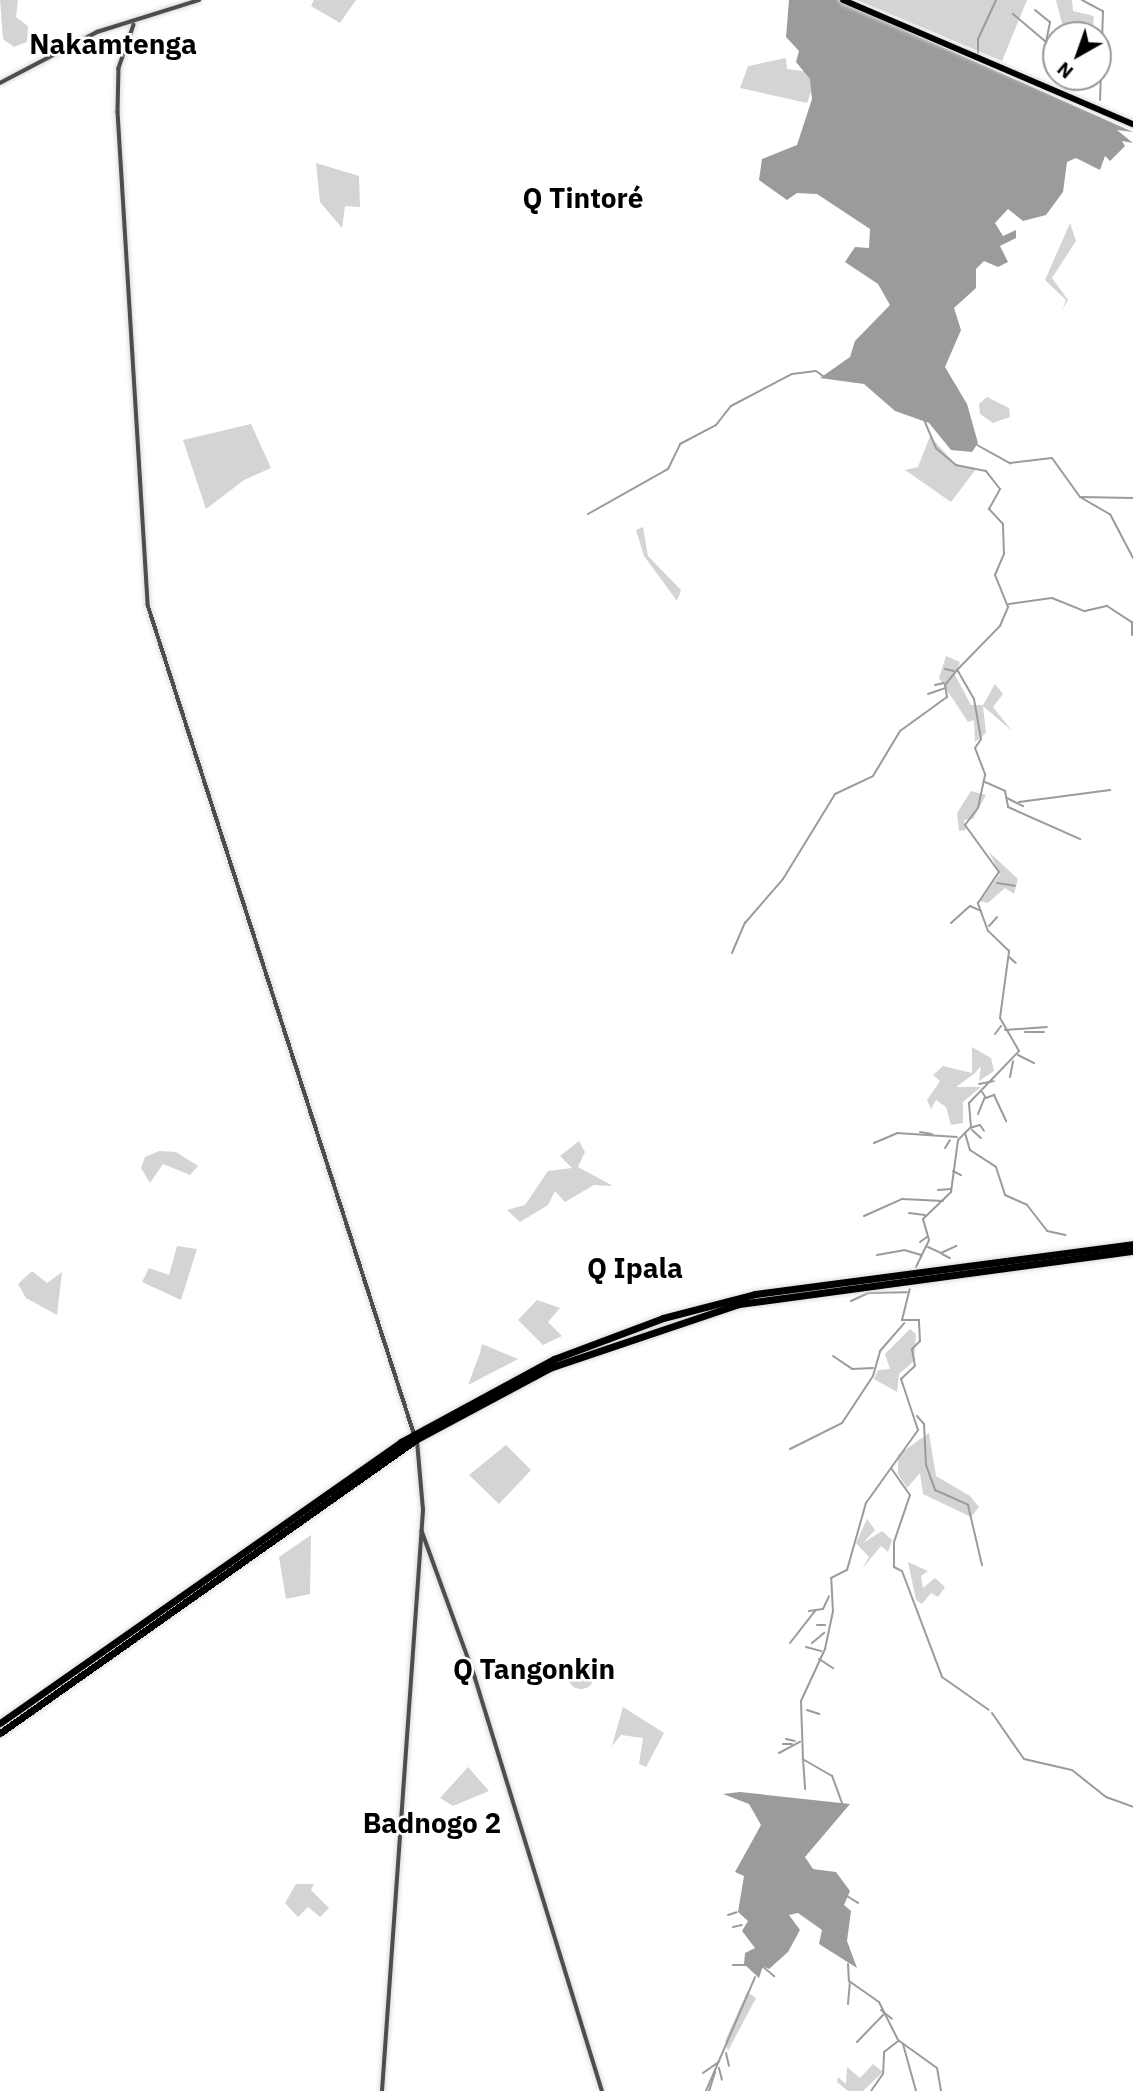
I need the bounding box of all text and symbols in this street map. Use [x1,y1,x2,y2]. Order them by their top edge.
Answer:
north arrow [1042,21,1112,91]
district label: Nakamtenga [29,27,197,61]
text: N [1052,57,1078,84]
district label: Q Tintoré [523,181,643,215]
district label: Q Ipala [587,1251,683,1285]
district label: Q Tangonkin [453,1652,615,1686]
district label: Badnogo 2 [363,1806,501,1840]

